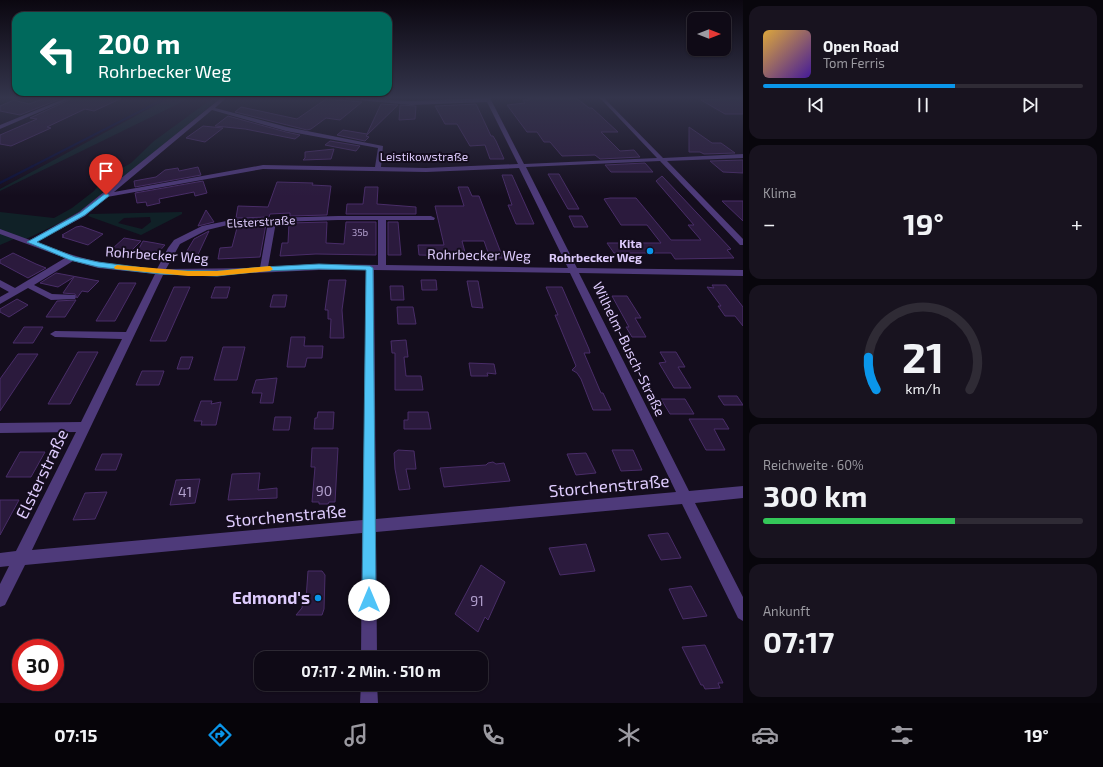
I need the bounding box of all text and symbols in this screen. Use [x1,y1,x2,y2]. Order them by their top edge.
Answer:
north arrow [687,12,731,56]
map controls [687,12,731,56]
text: 200 m [98,26,180,60]
icon: left [32,28,84,80]
text: Open Road [823,37,899,55]
text: Tom Ferris [823,55,885,71]
text: Rohrbecker Weg [98,60,231,82]
icon: previous [805,94,827,116]
icon: pause [912,94,934,116]
icon: next [1019,94,1041,116]
street label: Leistikowstraße [380,149,468,163]
pin [89,154,123,195]
icon: arrive [95,160,117,182]
text: Klima [763,185,796,201]
text: 19° [903,205,944,241]
text: − [763,210,776,236]
text: + [1071,210,1083,236]
street label: Elsterstraße [226,212,296,230]
house number: 35b [352,226,369,238]
place label: Kita Rohrbecker Weg [549,236,642,264]
street label: Rohrbecker Weg [105,242,210,267]
street label: Rohrbecker Weg [427,245,531,264]
marker: Kita Rohrbecker Weg [645,246,655,256]
street label: Wilhelm-Busch-Straße [589,279,669,419]
text: 21 [902,330,944,380]
text: km/h [905,379,941,396]
street label: Elsterstraße [11,425,71,522]
text: Reichweite · 60% [763,457,864,473]
street label: Storchenstraße [548,470,670,500]
text: 300 km [763,477,868,513]
house number: 90 [316,482,332,499]
house number: 41 [178,483,192,500]
street label: Storchenstraße [225,500,347,530]
position arrow [348,579,390,621]
place label: Edmond's [232,587,310,607]
house number: 91 [470,592,484,609]
marker: Edmond's [313,593,323,603]
text: Ankunft [763,603,810,619]
text: 07:17 [763,623,834,659]
speed limit sign: 30 [12,639,64,691]
text: 07:17 · 2 Min. · 510 m [301,662,441,680]
icon: directions [206,721,234,749]
icon: music [342,721,370,749]
icon: phone [479,721,507,749]
icon: climate [615,721,643,749]
icon: car [751,721,779,749]
icon: filters [888,721,916,749]
text: 07:15 [54,724,97,746]
text: 19° [1024,724,1049,746]

